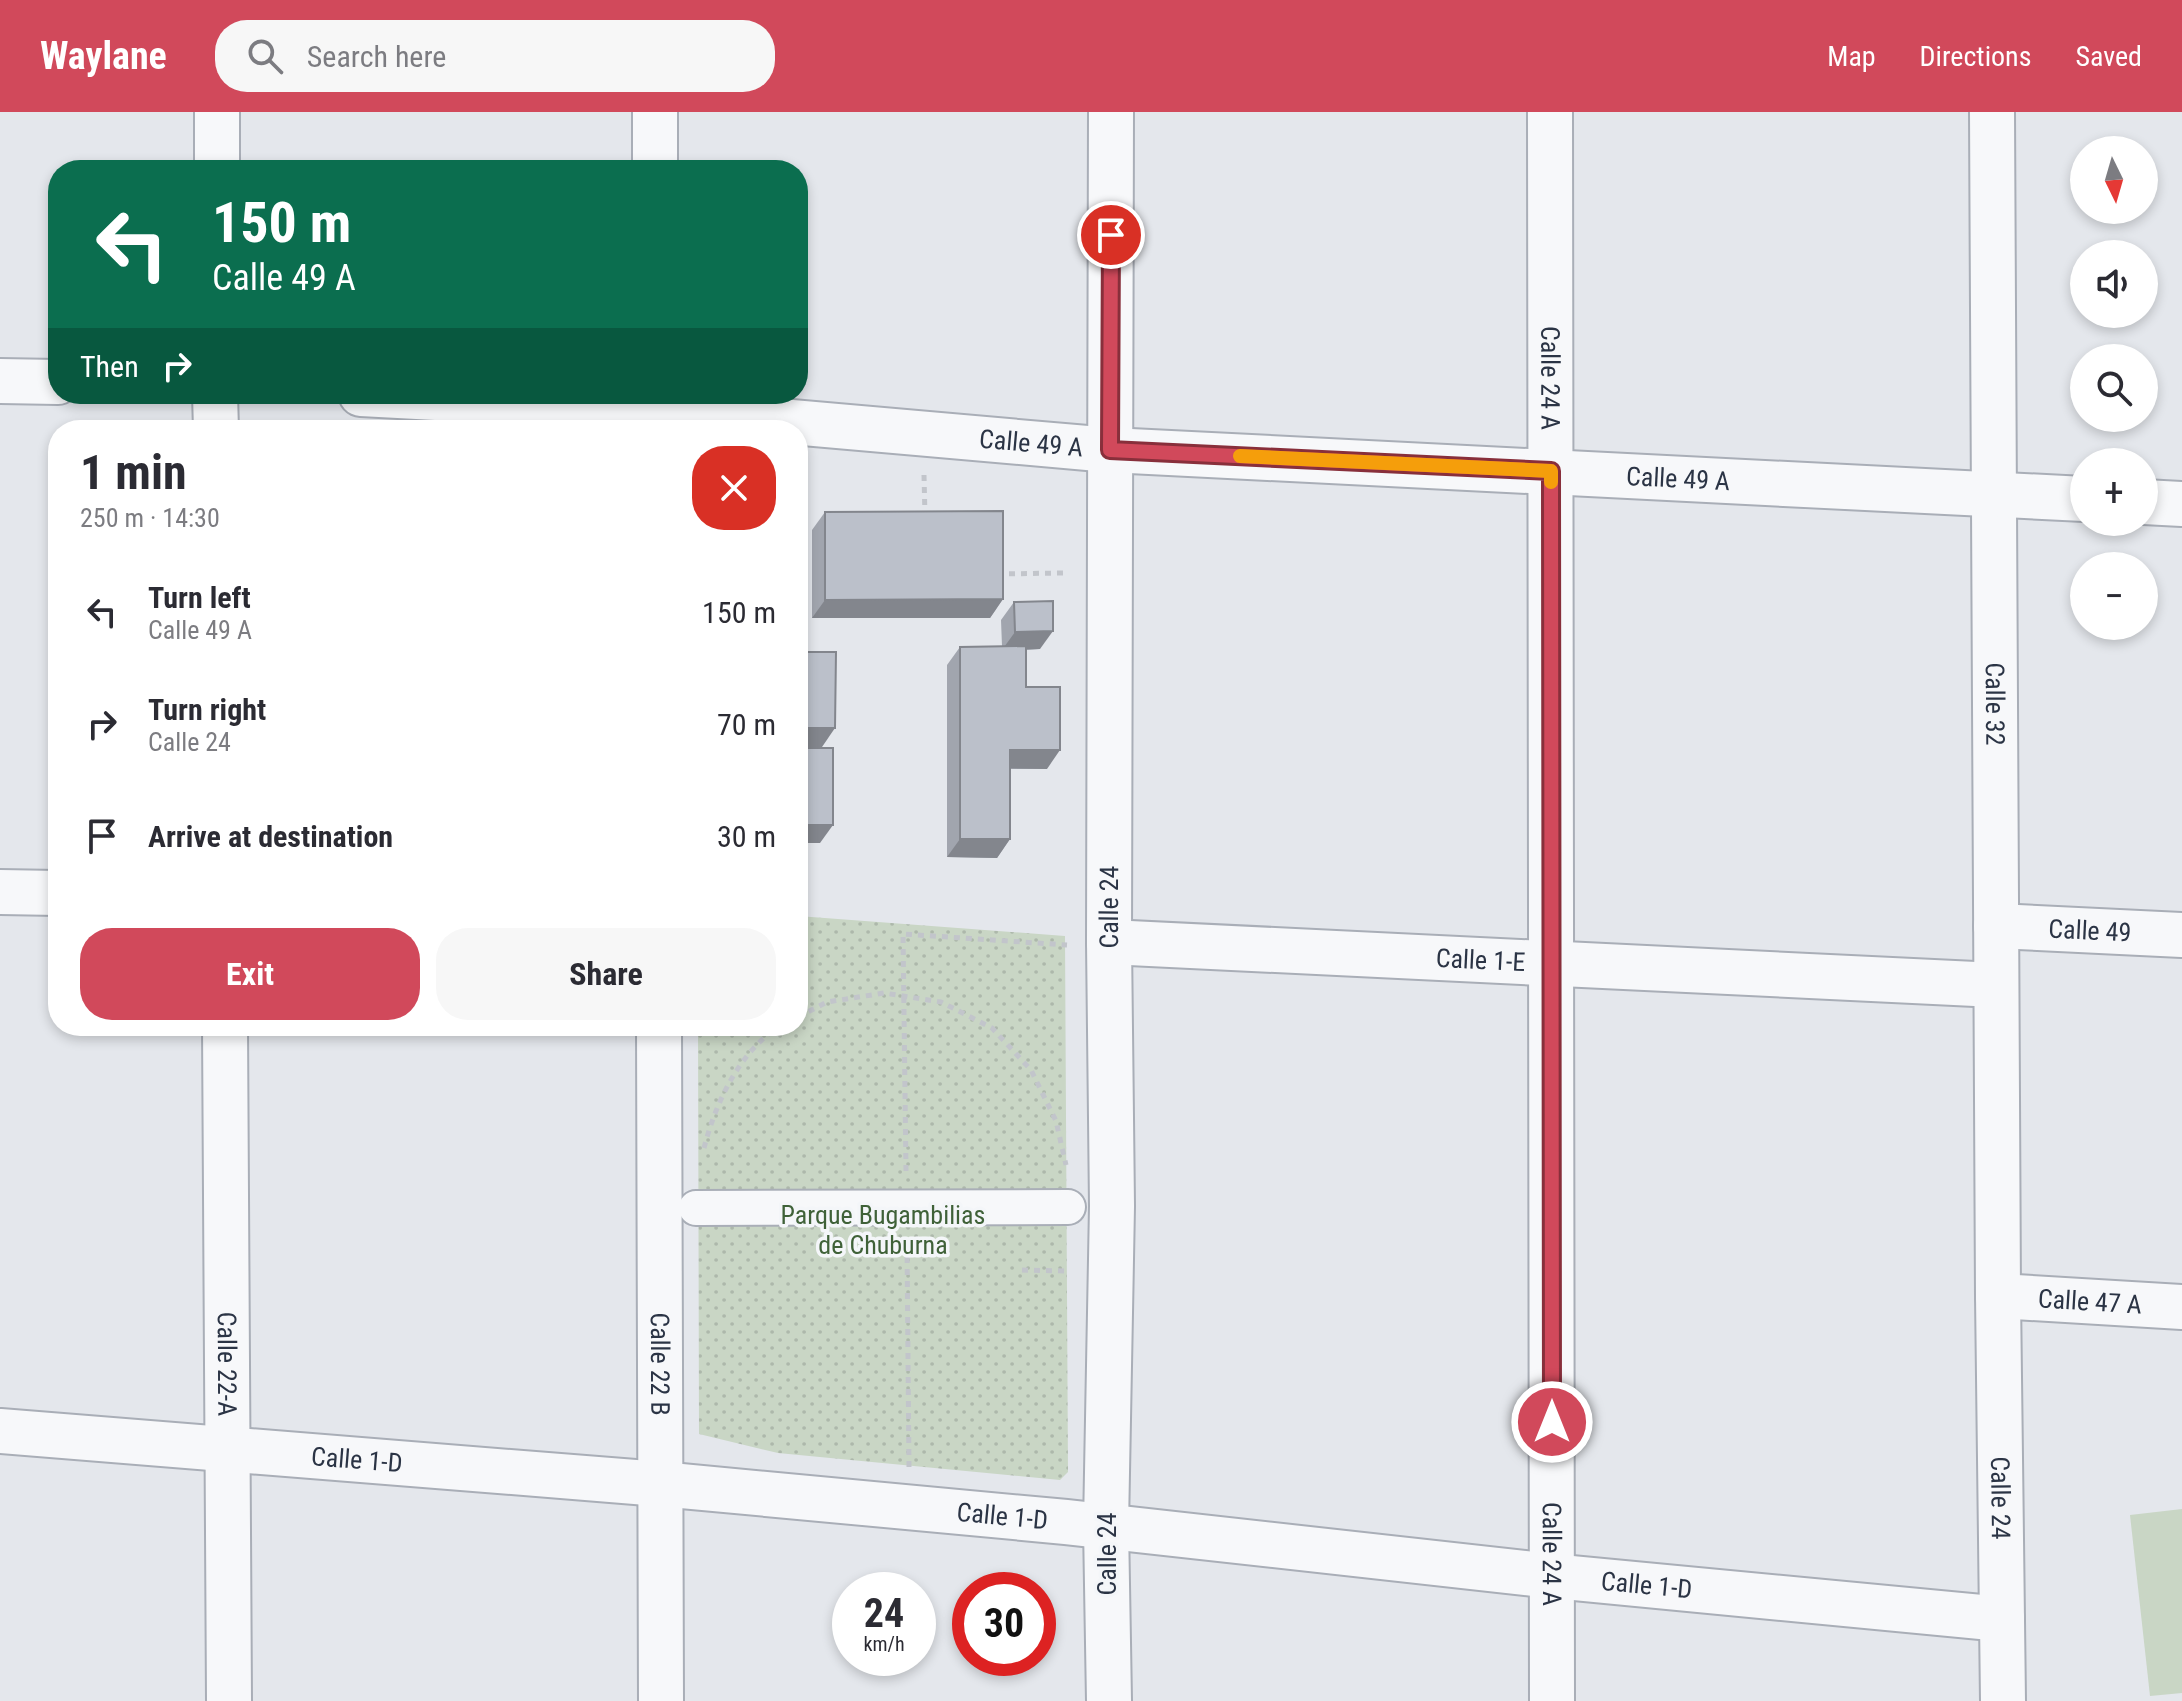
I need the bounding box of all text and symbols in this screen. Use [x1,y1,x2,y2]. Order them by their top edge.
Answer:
search box [215,20,775,92]
text: Waylane [40,34,167,78]
icon: search [243,34,287,78]
text: Search here [307,39,446,74]
text: Map [1827,40,1876,73]
text: Directions [1920,40,2031,73]
text: Saved [2075,40,2142,73]
north arrow [2070,136,2158,224]
map controls [2070,136,2158,640]
text: 150 m [212,190,351,256]
icon: left [80,192,184,296]
pin [1077,201,1145,269]
icon: arrive [1089,213,1133,257]
button: sound [2070,240,2158,328]
text: Calle 49 A [212,257,356,299]
street label: Calle 24 A [1535,326,1565,430]
icon: right [155,344,199,388]
button: search [2070,344,2158,432]
text: Then [80,349,139,384]
street label: Calle 49 A [978,424,1084,463]
text: 1 min [80,444,187,501]
button: close [692,446,776,530]
button: + [2070,448,2158,536]
street label: Calle 49 A [1625,461,1731,496]
text: 250 m · 14:30 [80,503,220,533]
button: − [2070,552,2158,640]
text: Turn left [148,580,251,615]
icon: left [80,590,124,634]
text: 150 m [702,595,776,630]
text: Calle 49 A [148,615,252,645]
street label: Calle 32 [1980,662,2010,746]
text: Turn right [148,692,266,727]
icon: right [80,702,124,746]
text: 70 m [717,707,776,742]
text: Calle 24 [148,727,231,757]
icon: arrive [80,814,124,858]
text: Arrive at destination [148,819,393,854]
text: 30 m [717,819,776,854]
street label: Calle 24 [1094,865,1124,949]
street label: Calle 49 [2048,914,2132,948]
button: Exit [80,928,420,1020]
button: Share [436,928,776,1020]
street label: Calle 1-E [1435,943,1526,977]
park label: Parque Bugambilias de Chuburna [781,1200,985,1260]
street label: Calle 47 A [2037,1283,2143,1320]
street label: Calle 22-A [212,1312,242,1416]
street label: Calle 22 B [645,1312,675,1416]
position arrow [1510,1380,1594,1464]
street label: Calle 1-D [310,1441,404,1478]
street label: Calle 24 [1985,1456,2016,1540]
street label: Calle 1-D [955,1497,1049,1535]
street label: Calle 24 A [1537,1502,1567,1606]
street label: Calle 24 [1092,1512,1122,1595]
street label: Calle 1-D [1600,1566,1694,1604]
speed limit sign: 30 [952,1572,1056,1676]
text: 24 [864,1590,904,1637]
text: km/h [863,1632,905,1656]

